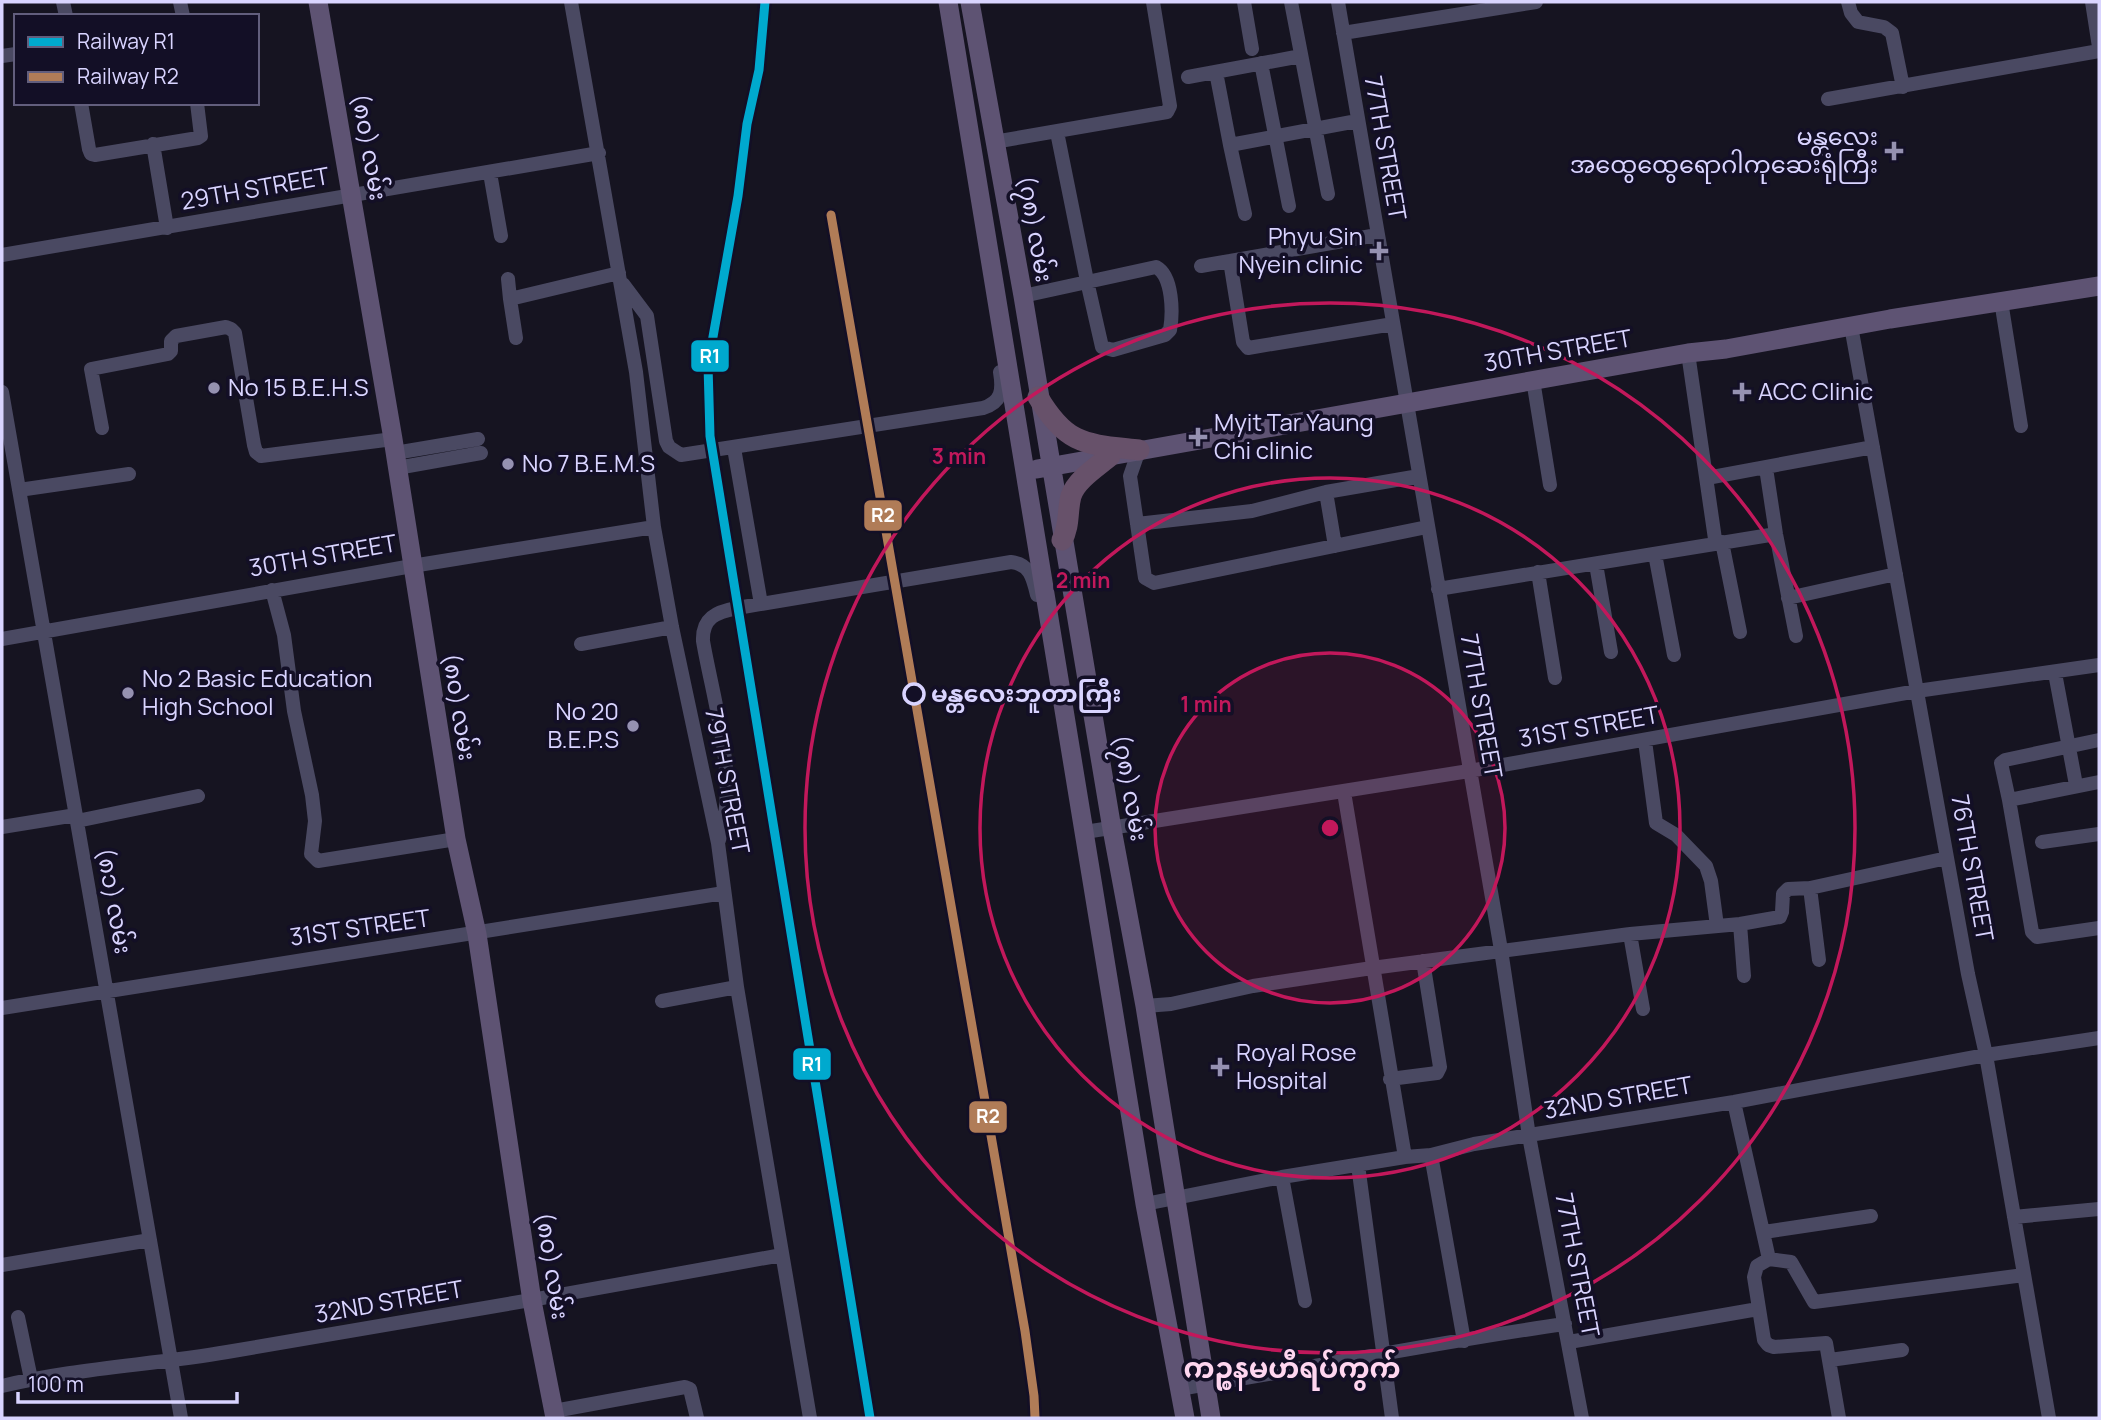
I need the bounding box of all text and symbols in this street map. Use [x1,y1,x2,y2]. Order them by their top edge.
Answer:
legend [14,14,259,105]
text: Railway R1 [77,27,175,55]
text: Railway R2 [77,62,179,90]
street label: 77TH STREET [1358,73,1416,223]
street label: (၈၀) လမ်း [345,91,396,203]
place label: မန္တလေး အထွေထွေရောဂါကုဆေးရုံကြီး [1570,119,1878,184]
marker: မန္တလေး အထွေထွေရောဂါကုဆေးရုံကြီး [1884,141,1904,161]
street label: 29TH STREET [178,158,332,217]
street label: (၇၈) လမ်း [1007,173,1062,285]
place label: Phyu Sin Nyein clinic [1238,219,1363,280]
marker: Phyu Sin Nyein clinic [1369,241,1389,261]
street label: 30TH STREET [1481,320,1635,379]
line badge: R1 [690,339,730,373]
text: R1 [700,343,720,369]
place label: No 15 B.E.H.S [228,370,369,403]
place label: ACC Clinic [1758,374,1873,407]
marker: No 15 B.E.H.S [206,380,222,396]
marker: ACC Clinic [1732,382,1752,402]
place label: Myit Tar Yaung Chi clinic [1214,405,1374,466]
marker: Myit Tar Yaung Chi clinic [1188,427,1208,447]
text: 3 min [932,442,986,470]
place label: No 7 B.E.M.S [522,446,655,479]
marker: No 7 B.E.M.S [500,456,516,472]
line badge: R2 [863,499,903,532]
text: R2 [871,502,895,528]
street label: 30TH STREET [246,525,400,584]
text: 2 min [1056,566,1110,594]
street label: 77TH STREET [1454,631,1512,781]
street label: (၈၀) လမ်း [436,651,485,763]
place label: No 2 Basic Education High School [142,661,373,722]
place label: မန္တလေးဘူတာကြီး [931,676,1121,713]
marker: မန္တလေးဘူတာကြီး [903,683,925,705]
marker: No 2 Basic Education High School [120,685,136,701]
text: 1 min [1180,690,1232,718]
place label: No 20 B.E.P.S [548,694,619,755]
street label: 31ST STREET [1516,697,1662,754]
street label: 79TH STREET [698,705,759,857]
marker: No 20 B.E.P.S [625,718,641,734]
street label: (၇၈) လမ်း [1102,732,1157,844]
street label: 76TH STREET [1944,792,2003,944]
centre of rings [1318,816,1342,840]
street label: (၈၁) လမ်း [90,845,141,956]
street label: 31ST STREET [287,900,433,953]
place label: Royal Rose Hospital [1236,1035,1357,1096]
line badge: R1 [792,1047,832,1081]
text: R1 [802,1051,822,1077]
marker: Royal Rose Hospital [1210,1057,1230,1077]
street label: 32ND STREET [1541,1067,1695,1126]
line badge: R2 [968,1100,1008,1134]
text: R2 [976,1103,1000,1129]
street label: 77TH STREET [1548,1190,1609,1340]
street label: (၈၀) လမ်း [529,1210,578,1322]
street label: 32ND STREET [312,1271,466,1330]
district label: ကဉ္စနမဟီရပ်ကွက် [1183,1348,1401,1391]
scale bar [18,1360,236,1404]
text: 100 m [28,1370,84,1398]

